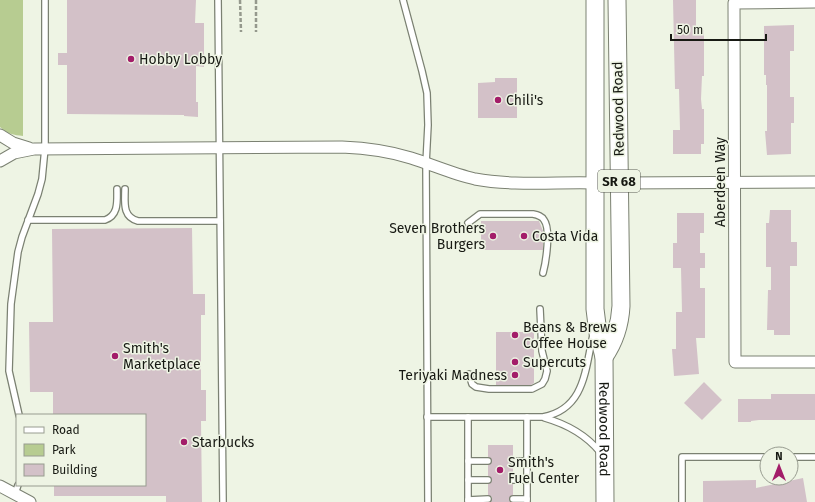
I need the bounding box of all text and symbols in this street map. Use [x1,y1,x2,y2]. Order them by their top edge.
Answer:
scale bar [671,16,766,42]
text: 50 m [677,23,703,37]
place label: Hobby Lobby [139,51,222,68]
marker: Hobby Lobby [126,54,136,64]
street label: Redwood Road [609,61,628,157]
place label: Chili's [506,92,544,109]
marker: Chili's [493,95,503,105]
street label: Aberdeen Way [712,137,729,227]
road number: SR 68 [598,170,640,192]
place label: Seven Brothers Burgers [389,220,485,253]
place label: Costa Vida [532,228,598,245]
marker: Seven Brothers Burgers [488,231,498,241]
marker: Costa Vida [519,231,529,241]
place label: Beans & Brews Coffee House [523,319,617,352]
marker: Beans & Brews Coffee House [510,330,520,340]
place label: Smith's Marketplace [123,340,201,373]
marker: Smith's Marketplace [110,351,120,361]
place label: Supercuts [523,354,586,371]
marker: Supercuts [510,357,520,367]
place label: Teriyaki Madness [399,367,507,384]
marker: Teriyaki Madness [510,370,520,380]
street label: Redwood Road [595,381,613,477]
legend [16,414,146,486]
text: Road [52,423,80,437]
place label: Starbucks [192,434,255,451]
marker: Starbucks [179,437,189,447]
text: Park [52,443,76,457]
north arrow [759,446,799,486]
text: N [775,450,783,463]
place label: Smith's Fuel Center [508,454,580,487]
text: Building [52,463,98,477]
marker: Smith's Fuel Center [495,465,505,475]

